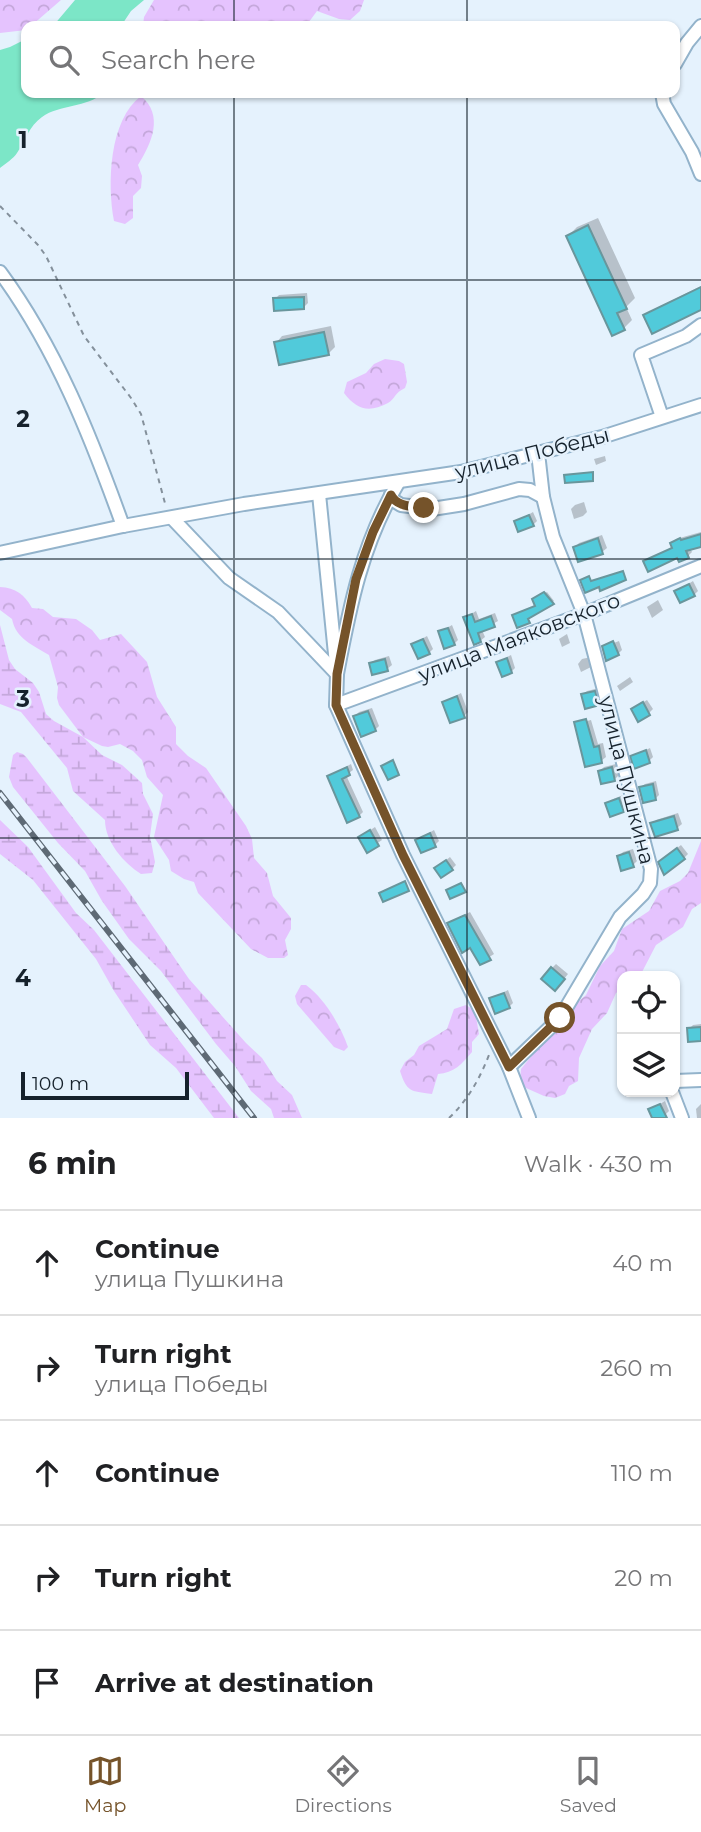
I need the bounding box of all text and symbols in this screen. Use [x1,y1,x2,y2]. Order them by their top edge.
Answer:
search box [21,21,680,98]
icon: search [45,41,83,79]
text: Search here [101,44,256,76]
text: 1 [18,126,28,154]
text: 2 [16,405,30,433]
street label: улица Победы [451,422,612,485]
route end [408,492,439,523]
street label: улица Маяковского [414,587,623,687]
text: 3 [15,685,30,713]
street label: улица Пушкина [594,692,660,867]
text: 4 [15,964,31,992]
map controls [617,971,680,1097]
button: locate [617,971,680,1034]
route start [544,1002,575,1033]
button: layers [617,1034,680,1097]
scale bar [21,1069,189,1101]
text: 100 m [32,1072,89,1095]
text: 6 min [28,1145,117,1182]
text: Walk · 430 m [524,1150,673,1178]
text: Continue [95,1233,220,1265]
icon: ahead [28,1244,66,1282]
text: 40 m [612,1249,673,1277]
text: улица Пушкина [95,1265,284,1293]
text: Turn right [95,1338,231,1370]
icon: right [28,1349,66,1387]
text: 260 m [600,1354,673,1382]
text: улица Победы [95,1370,269,1398]
icon: ahead [28,1454,66,1492]
text: Continue [95,1457,220,1489]
text: 110 m [611,1459,673,1487]
icon: right [28,1559,66,1597]
text: Turn right [95,1562,231,1594]
text: 20 m [614,1564,673,1592]
icon: arrive [28,1664,66,1702]
text: Arrive at destination [95,1667,374,1699]
tab: Map [84,1752,126,1817]
tab: Directions [294,1752,392,1817]
tab: Saved [560,1752,617,1817]

